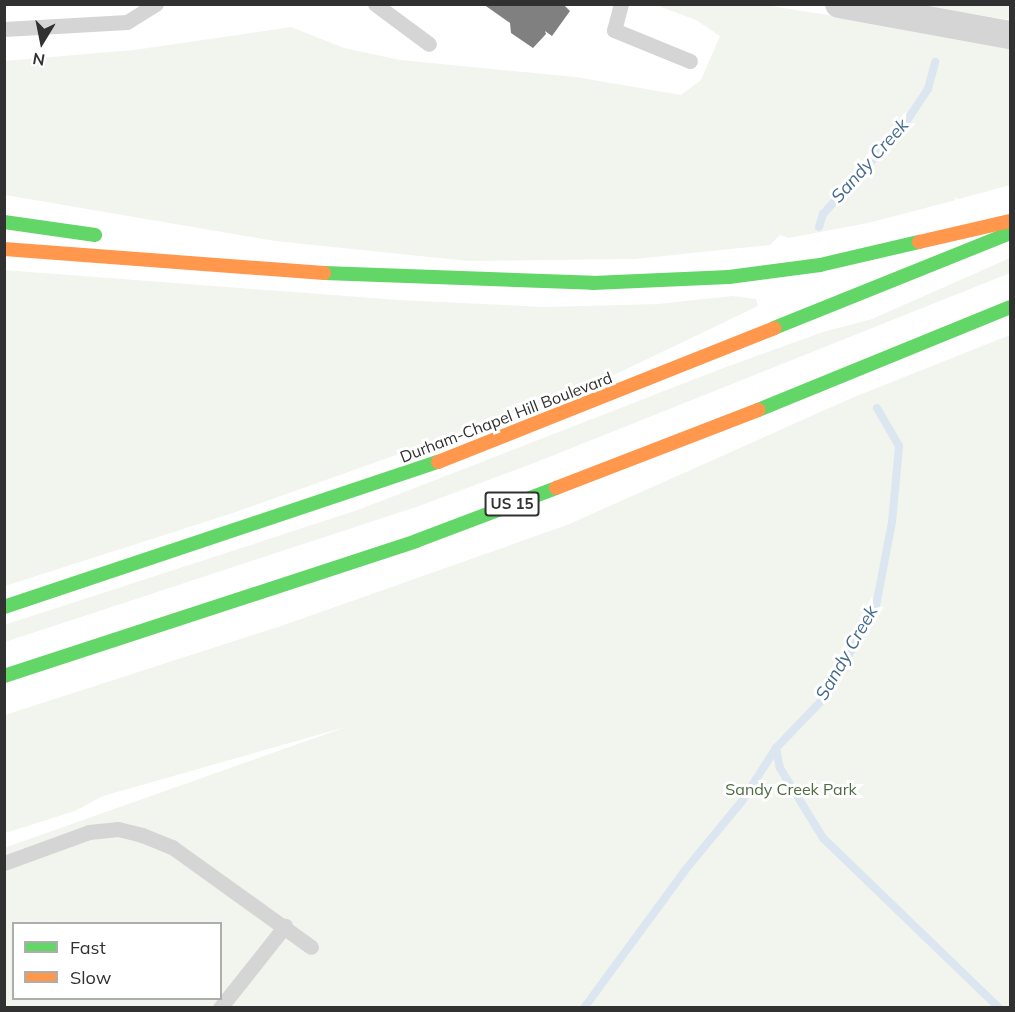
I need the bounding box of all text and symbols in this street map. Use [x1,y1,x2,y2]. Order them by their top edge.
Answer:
north arrow [12,12,72,72]
text: N [31,49,47,71]
water label: Sandy Creek [827,115,913,207]
street label: Durham-Chapel Hill Boulevard [397,368,615,466]
road number: US 15 [484,492,540,516]
water label: Sandy Creek [811,602,883,704]
park label: Sandy Creek Park [725,779,857,799]
legend [12,922,222,1000]
text: Fast [70,936,106,959]
text: Slow [70,966,111,989]

